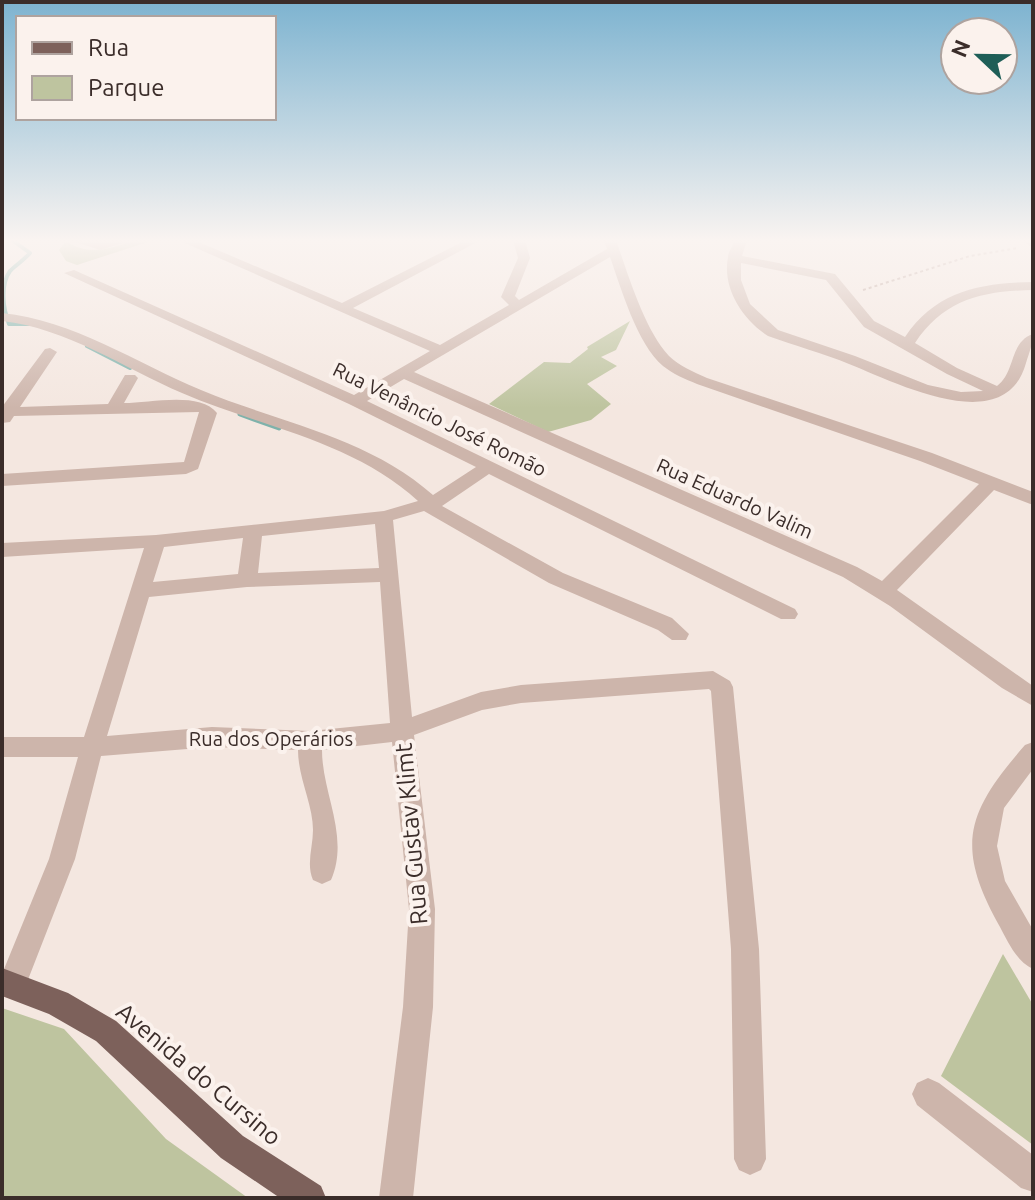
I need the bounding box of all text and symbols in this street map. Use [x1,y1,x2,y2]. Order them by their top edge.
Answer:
legend [16,16,276,120]
north arrow [939,16,1019,96]
text: Rua [88,34,129,61]
text: N [945,36,975,61]
text: Parque [88,74,165,101]
street label: Rua Venâncio José Romão [330,357,550,481]
street label: Rua Eduardo Valim [653,453,817,543]
street label: Rua dos Operários [189,727,353,750]
street label: Rua Gustav Klimt [390,741,432,926]
street label: Avenida do Cursino [111,997,287,1151]

